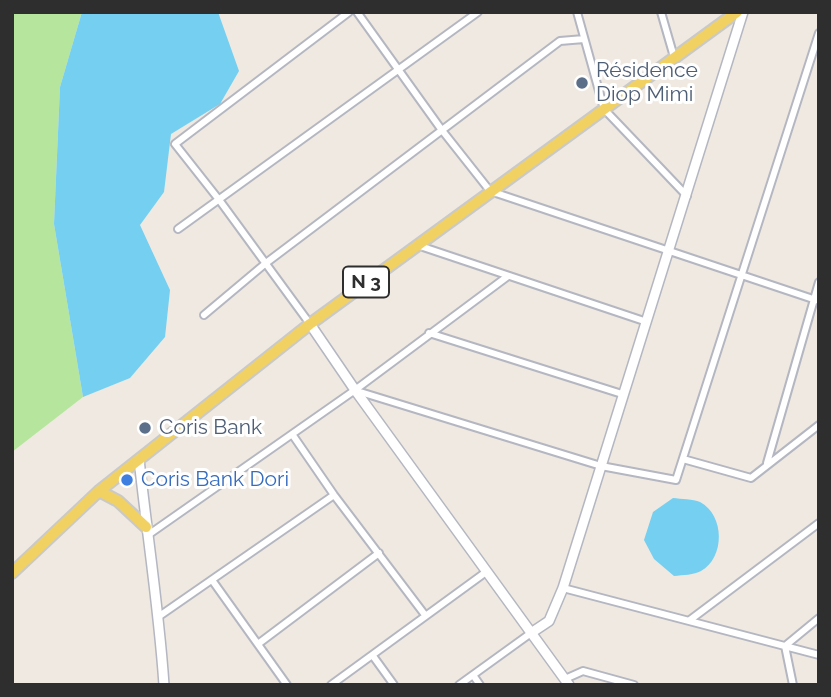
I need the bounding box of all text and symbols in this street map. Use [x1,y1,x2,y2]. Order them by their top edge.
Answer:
place label: Résidence Diop Mimi [596,58,698,108]
marker: Résidence Diop Mimi [574,75,590,91]
road number: N 3 [343,266,389,298]
place label: Coris Bank [159,415,262,441]
marker: Coris Bank [137,420,153,436]
place label: Coris Bank Dori [141,467,289,493]
marker: Coris Bank Dori [119,472,135,488]

